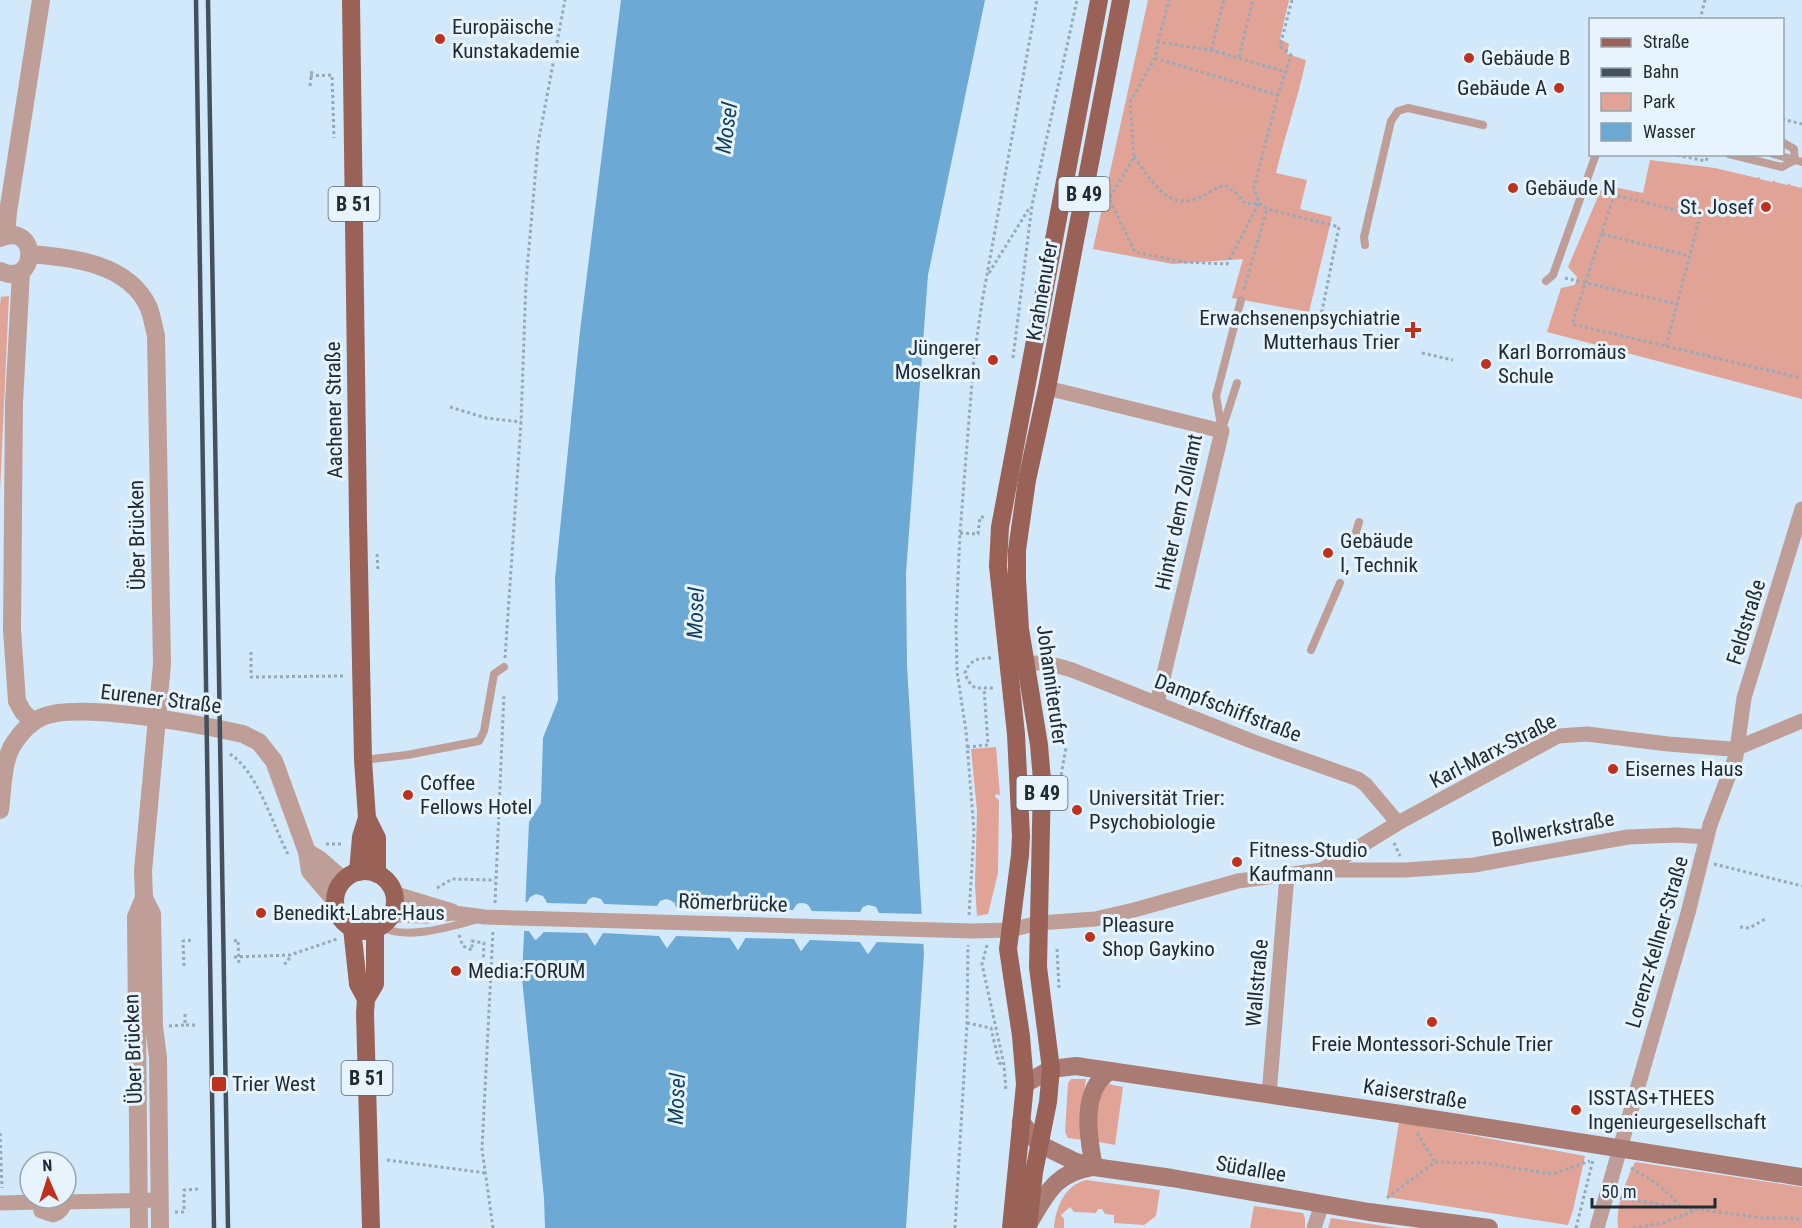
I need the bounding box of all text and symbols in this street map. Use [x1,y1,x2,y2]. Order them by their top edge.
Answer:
place label: Europäische Kunstakademie [452,15,580,63]
legend [1589,18,1784,156]
text: Straße [1643,31,1689,52]
marker: Europäische Kunstakademie [433,32,447,46]
place label: Gebäude B [1481,46,1570,70]
marker: Gebäude B [1462,51,1476,65]
text: Bahn [1643,61,1679,82]
place label: Gebäude A [1457,76,1547,100]
marker: Gebäude A [1552,81,1566,95]
text: Park [1643,91,1675,112]
water label: Mosel [711,100,743,155]
text: Wasser [1643,121,1696,142]
place label: Gebäude N [1525,176,1616,200]
road number: B 49 [1058,177,1110,211]
marker: Gebäude N [1506,181,1520,195]
road number: B 51 [328,187,380,221]
place label: St. Josef [1680,195,1754,219]
marker: St. Josef [1759,200,1773,214]
street label: Krahnenufer [1021,239,1063,343]
place label: Erwachsenenpsychiatrie Mutterhaus Trier [1199,306,1400,354]
marker: Erwachsenenpsychiatrie Mutterhaus Trier [1404,321,1422,339]
place label: Jüngerer Moselkran [895,336,981,384]
place label: Karl Borromäus Schule [1498,340,1626,388]
street label: Aachener Straße [321,341,347,479]
marker: Jüngerer Moselkran [986,353,1000,367]
marker: Karl Borromäus Schule [1479,357,1493,371]
street label: Hinter dem Zollamt [1151,432,1207,592]
street label: Über Brücken [124,480,150,590]
place label: Gebäude I, Technik [1340,529,1418,577]
marker: Gebäude I, Technik [1321,546,1335,560]
street label: Feldstraße [1722,576,1770,667]
water label: Mosel [682,586,709,639]
street label: Johanniterufer [1032,623,1072,747]
street label: Dampfschiffstraße [1151,669,1305,747]
street label: Eurener Straße [99,680,223,718]
street label: Karl-Marx-Straße [1426,709,1560,793]
place label: Eisernes Haus [1625,757,1743,781]
marker: Eisernes Haus [1606,762,1620,776]
place label: Coffee Fellows Hotel [420,771,532,819]
road number: B 49 [1016,776,1068,810]
place label: Universität Trier: Psychobiologie [1089,786,1225,834]
marker: Coffee Fellows Hotel [401,788,415,802]
marker: Universität Trier: Psychobiologie [1070,803,1084,817]
street label: Bollwerkstraße [1490,806,1616,852]
place label: Fitness-Studio Kaufmann [1249,838,1368,886]
street label: Lorenz-Kellner-Straße [1621,853,1693,1031]
marker: Fitness-Studio Kaufmann [1230,855,1244,869]
street label: Römerbrücke [678,889,788,917]
place label: Benedikt-Labre-Haus [273,901,445,925]
marker: Benedikt-Labre-Haus [254,906,268,920]
place label: Pleasure Shop Gaykino [1102,913,1215,961]
marker: Pleasure Shop Gaykino [1083,930,1097,944]
street label: Wallstraße [1241,938,1273,1028]
place label: Media:FORUM [468,959,585,983]
marker: Media:FORUM [449,964,463,978]
street label: Über Brücken [119,994,147,1104]
marker: Freie Montessori-Schule Trier [1425,1015,1439,1029]
place label: Freie Montessori-Schule Trier [1311,1032,1553,1056]
road number: B 51 [342,1061,392,1095]
place label: Trier West [232,1072,316,1096]
water label: Mosel [663,1072,690,1125]
street label: Kaiserstraße [1361,1074,1469,1114]
marker: Trier West [210,1075,228,1093]
place label: ISSTAS+THEES Ingenieurgesellschaft [1588,1086,1766,1134]
marker: ISSTAS+THEES Ingenieurgesellschaft [1569,1103,1583,1117]
north arrow [18,1150,78,1210]
street label: Südallee [1214,1151,1288,1187]
text: N [42,1156,53,1175]
scale bar [1592,1171,1715,1209]
text: 50 m [1601,1181,1636,1202]

